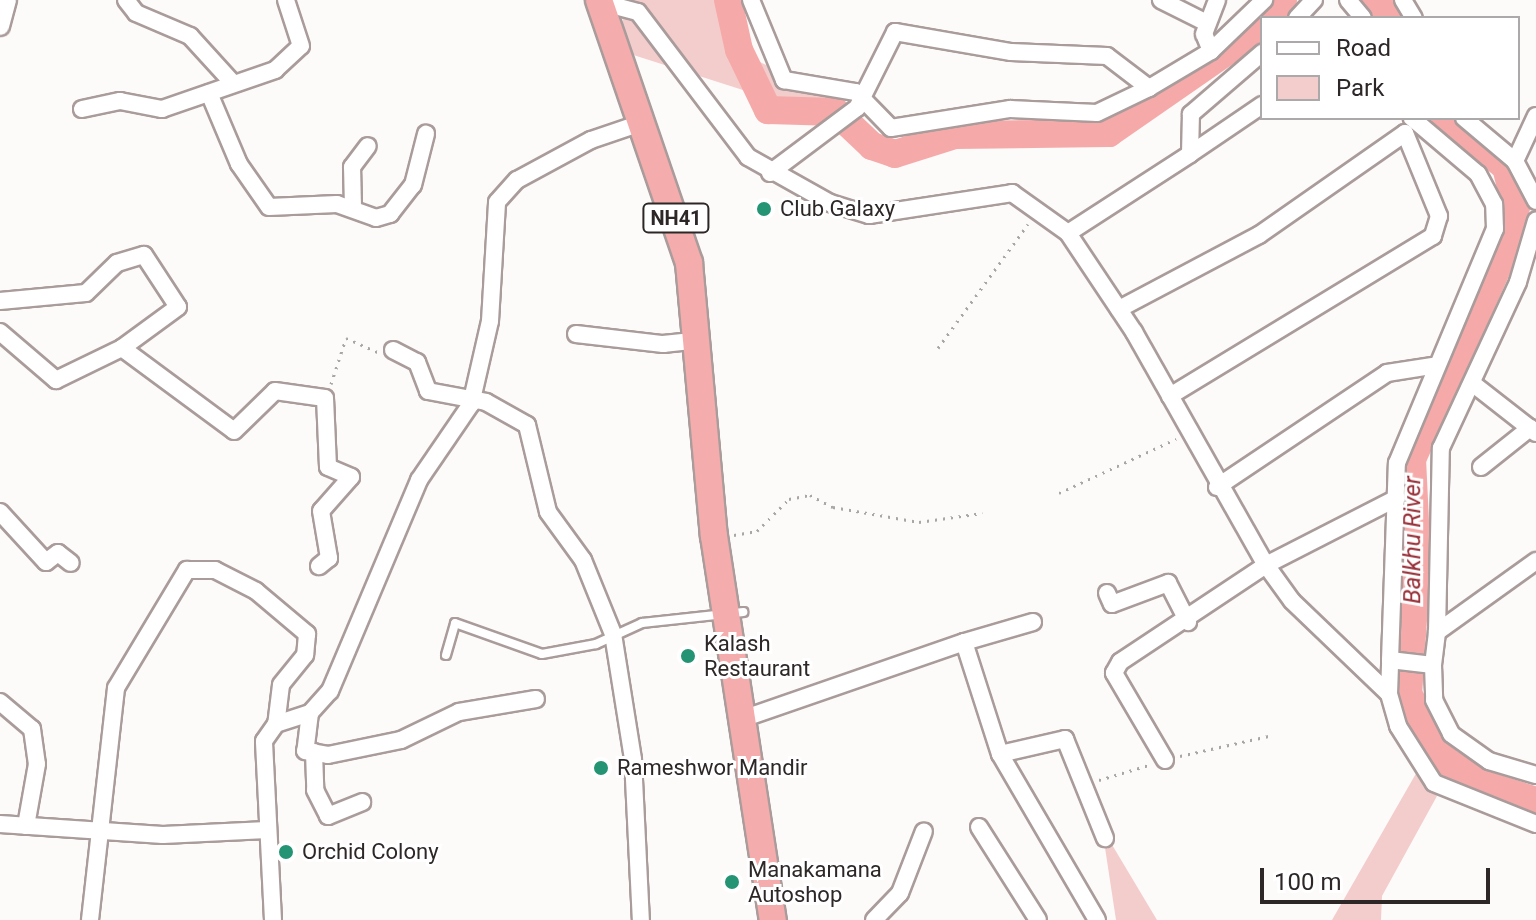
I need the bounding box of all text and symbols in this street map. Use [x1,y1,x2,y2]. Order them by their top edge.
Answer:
legend [1260,16,1520,120]
text: Road [1336,34,1391,62]
text: Park [1336,74,1384,102]
place label: Club Galaxy [780,196,895,222]
marker: Club Galaxy [755,200,773,218]
road number: NH41 [642,202,710,234]
water label: Balkhu River [1399,476,1427,604]
place label: Kalash Restaurant [704,630,810,682]
marker: Kalash Restaurant [679,647,697,665]
place label: Rameshwor Mandir [617,755,807,781]
marker: Rameshwor Mandir [592,759,610,777]
place label: Orchid Colony [302,839,439,865]
marker: Orchid Colony [277,843,295,861]
scale bar [1264,852,1494,902]
place label: Manakamana Autoshop [748,856,882,908]
text: 100 m [1274,868,1341,896]
marker: Manakamana Autoshop [723,873,741,891]

